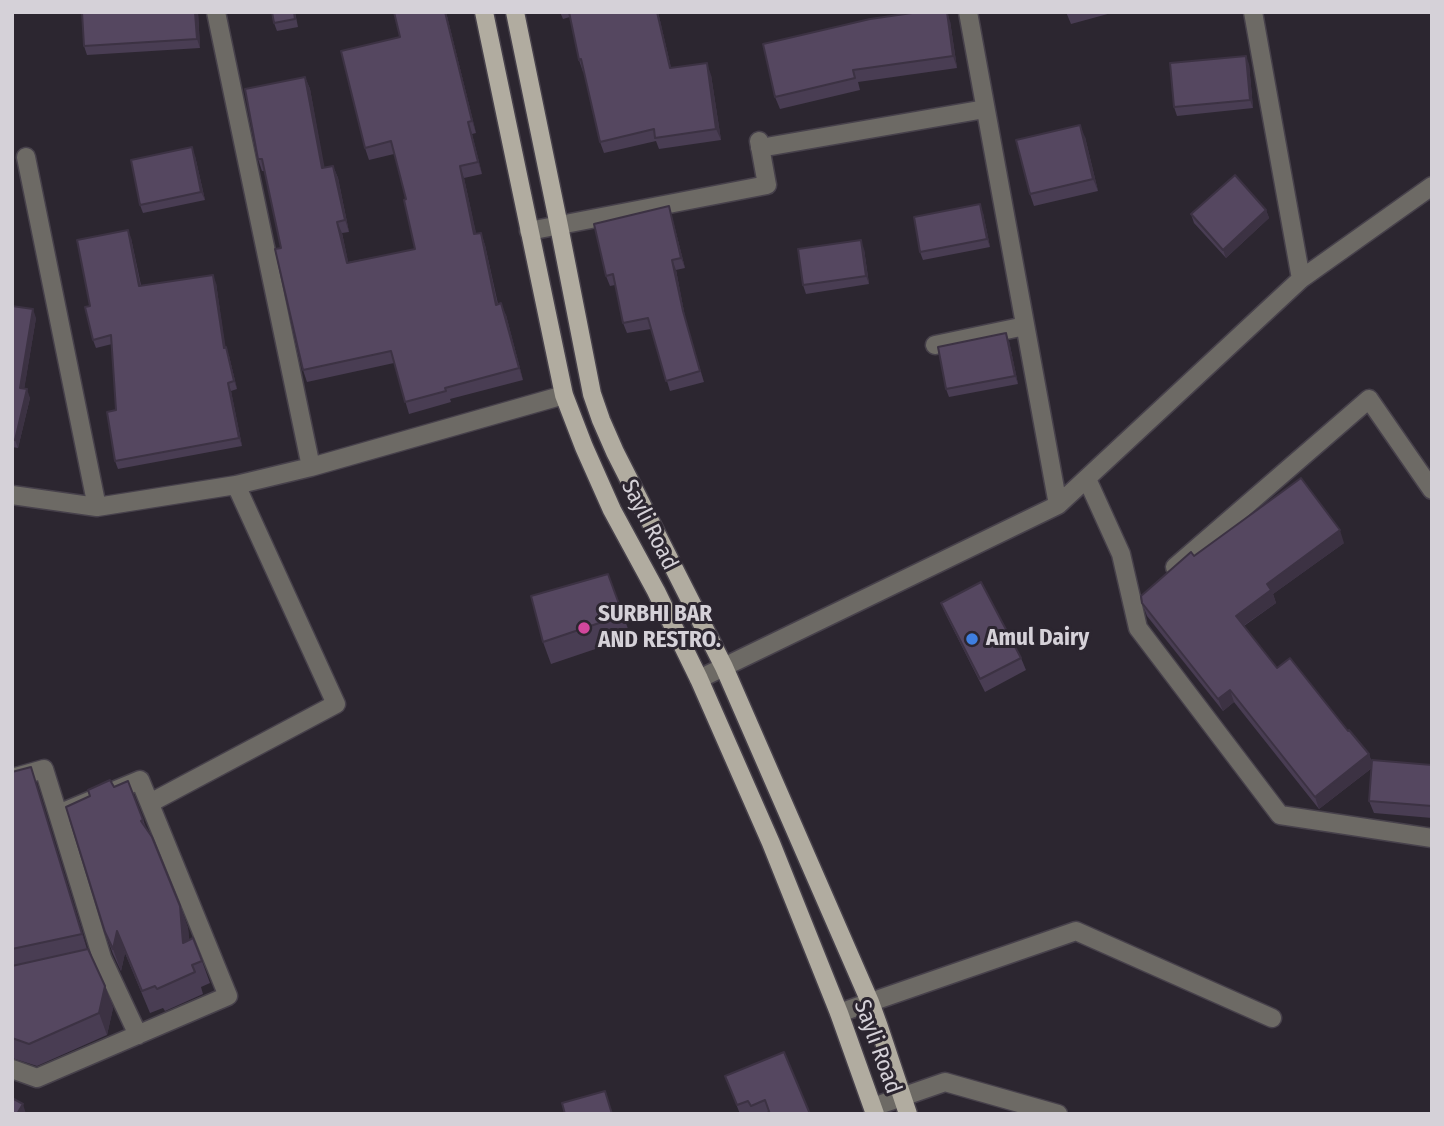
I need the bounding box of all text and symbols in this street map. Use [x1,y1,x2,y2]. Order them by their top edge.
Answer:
street label: Sayli Road [615,475,683,575]
place label: SURBHI BAR AND RESTRO. [598,601,721,655]
marker: SURBHI BAR AND RESTRO. [576,620,592,636]
place label: Amul Dairy [986,625,1089,653]
marker: Amul Dairy [964,631,980,647]
street label: Sayli Road [847,996,907,1098]

